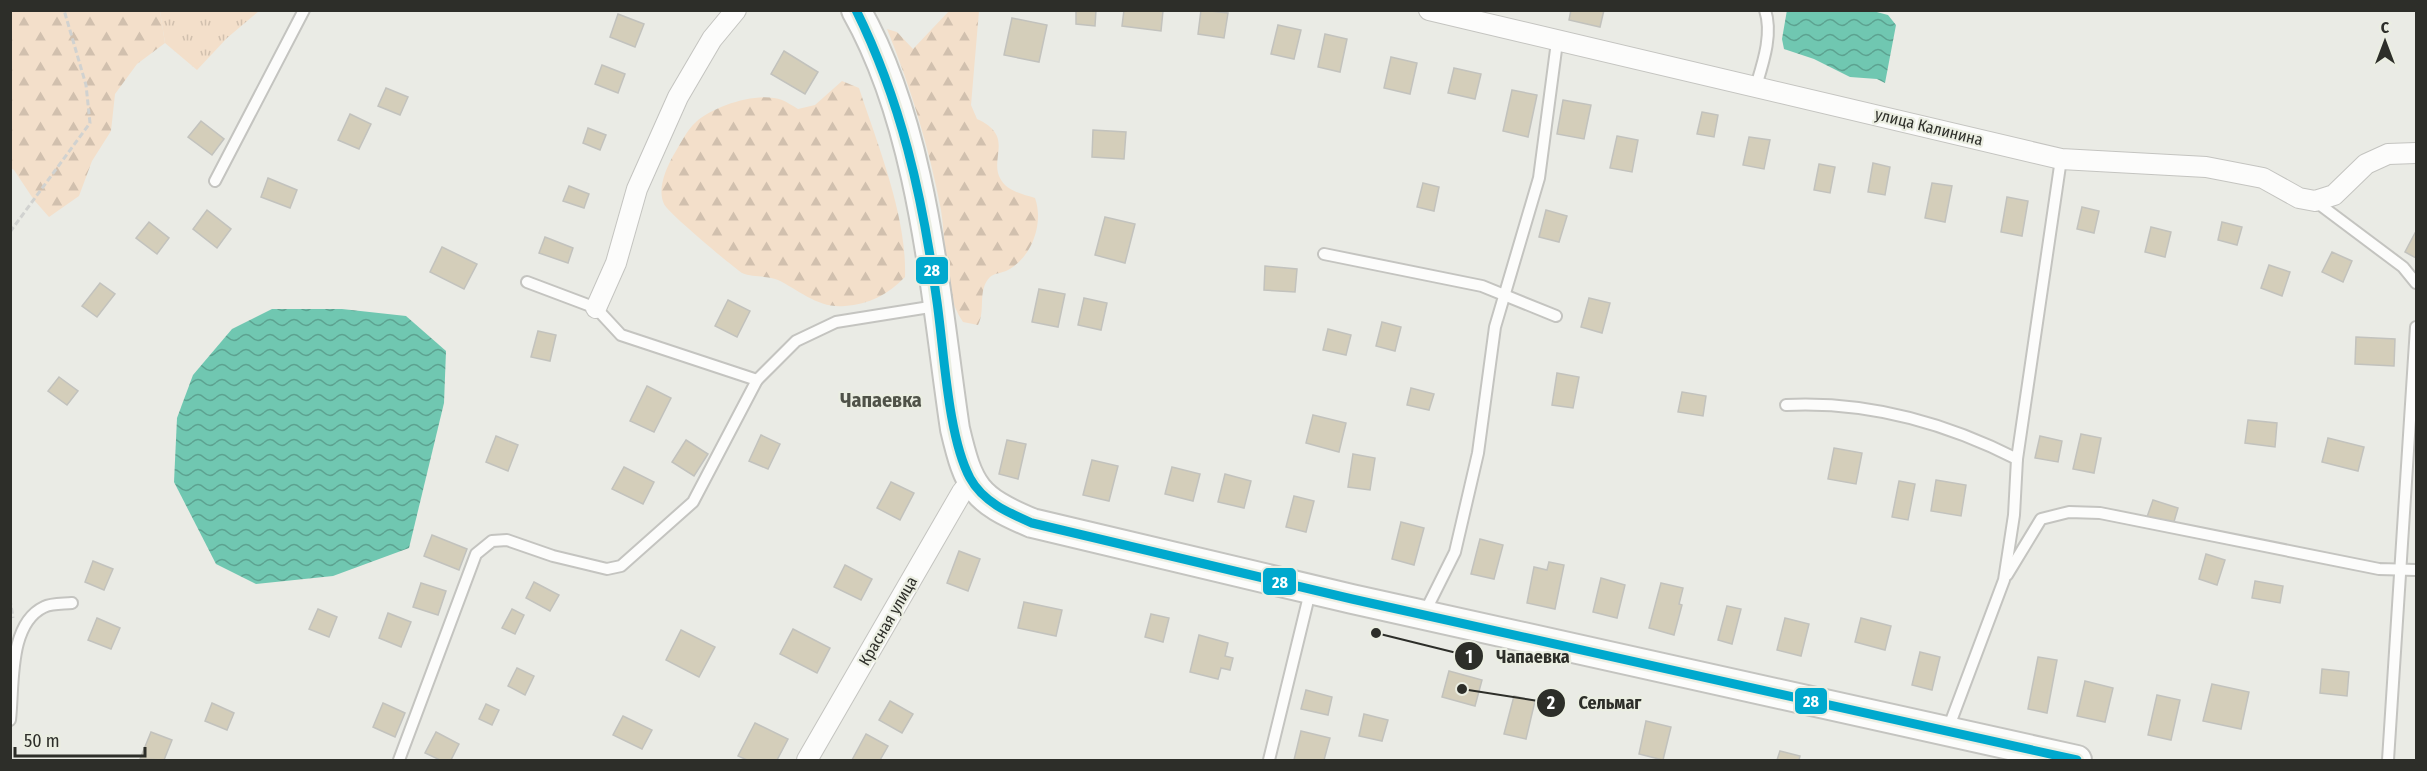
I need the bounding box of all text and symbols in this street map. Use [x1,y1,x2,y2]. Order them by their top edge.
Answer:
north arrow [2355,12,2415,72]
text: С [2381,18,2390,37]
street label: улица Калинина [1873,104,1985,150]
line badge: 28 [915,256,949,285]
text: 28 [923,261,940,280]
district label: Чапаевка [840,388,922,412]
line badge: 28 [1262,567,1297,596]
street label: Красная улица [855,573,921,669]
text: 28 [1271,573,1288,592]
callout: Чапаевка [1454,638,1581,674]
text: 1 [1465,646,1473,668]
text: Чапаевка [1496,646,1570,668]
callout: Сельмаг [1536,685,1653,721]
line badge: 28 [1794,687,1828,715]
text: 2 [1546,692,1555,714]
text: Сельмаг [1579,692,1642,714]
text: 28 [1802,692,1819,711]
scale bar [15,720,146,758]
text: 50 m [24,730,60,752]

